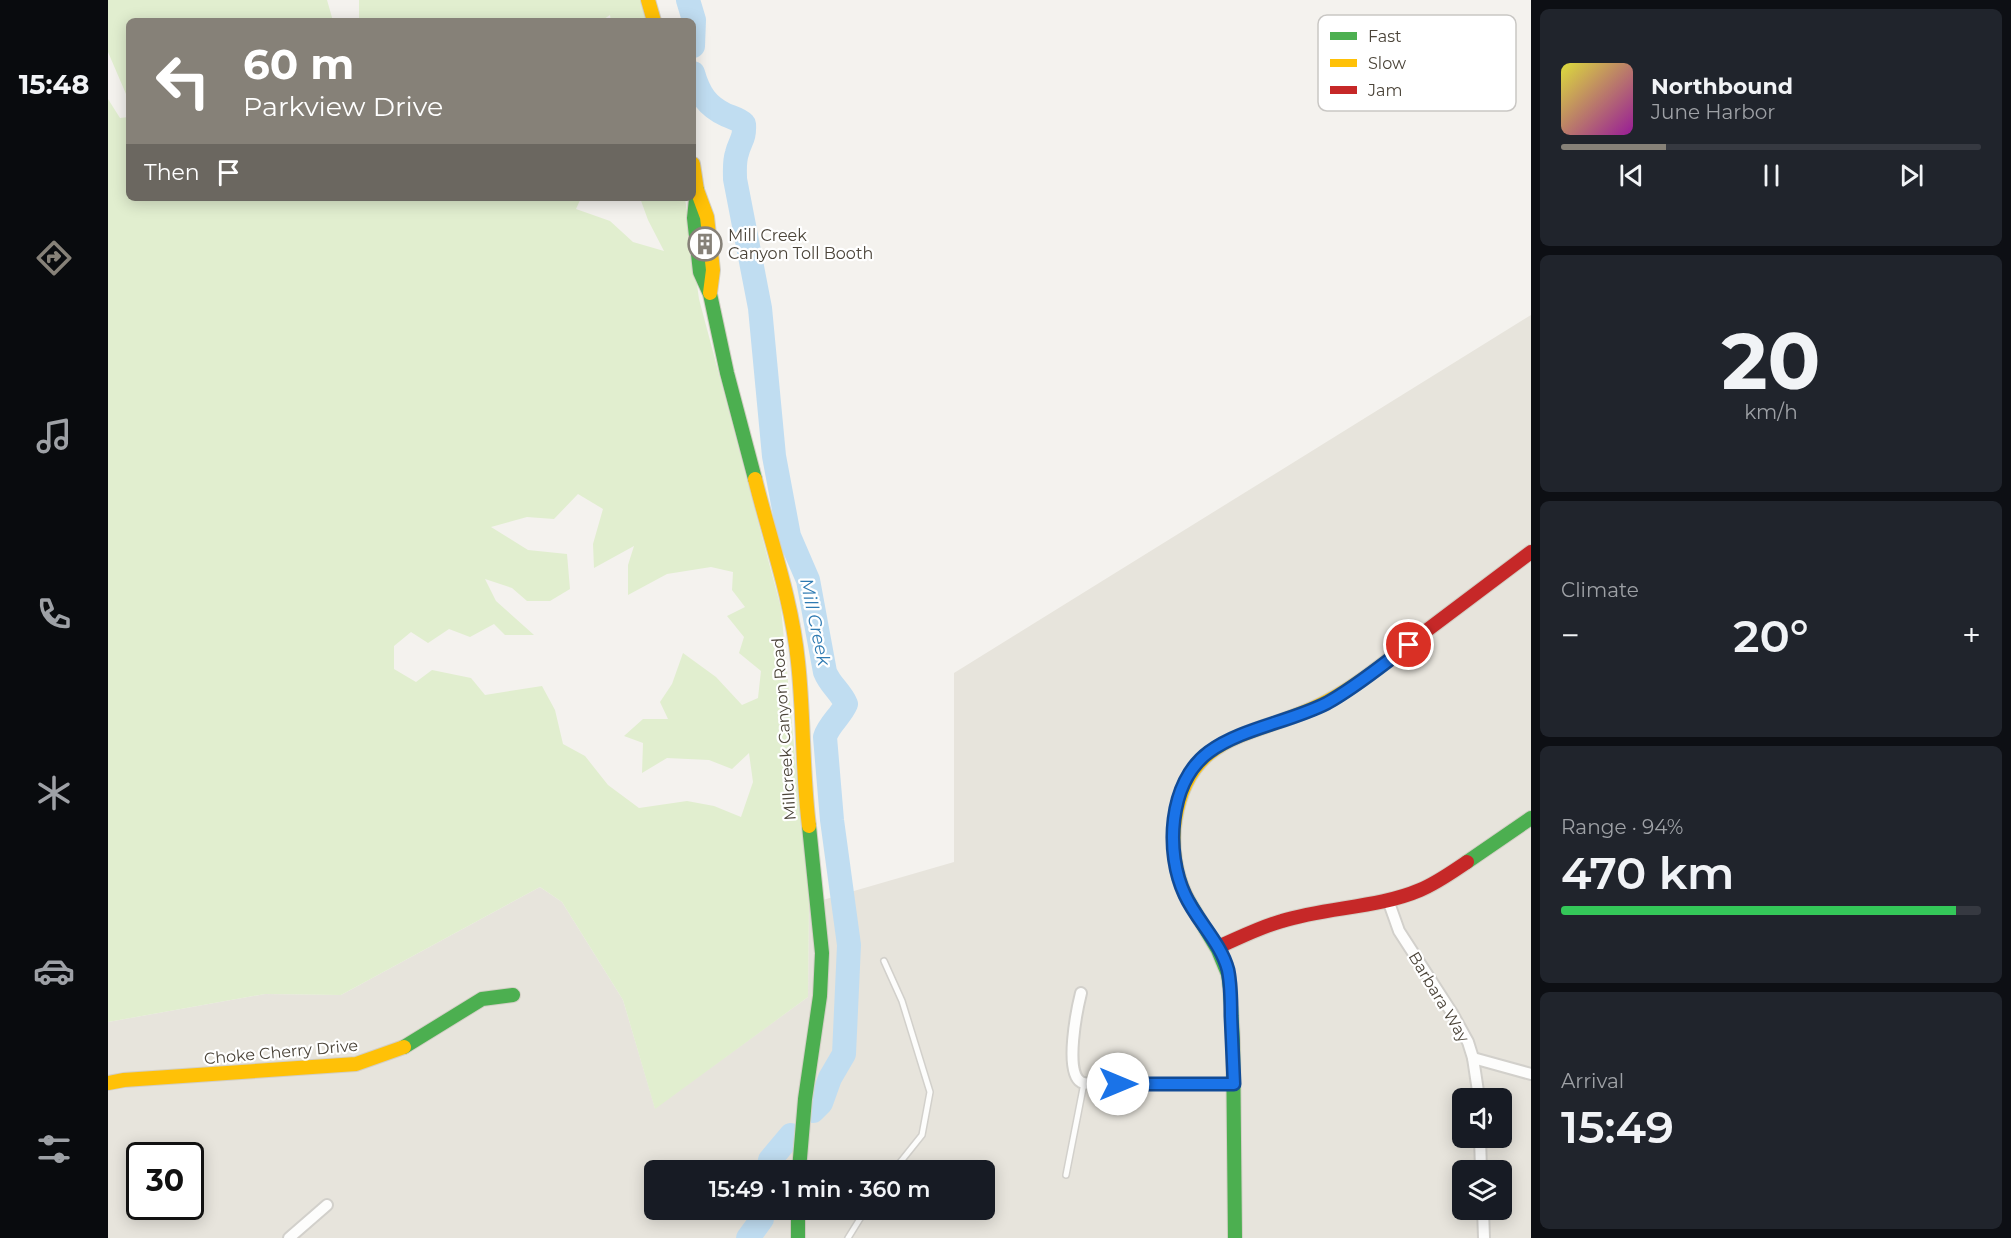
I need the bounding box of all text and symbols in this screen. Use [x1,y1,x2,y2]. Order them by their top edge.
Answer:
legend [1318,15,1516,111]
text: Fast [1368,27,1402,46]
text: 60 m [243,38,354,90]
icon: left [144,42,222,120]
text: Slow [1368,54,1406,73]
text: 15:48 [19,68,89,101]
text: Northbound [1651,73,1793,100]
text: Jam [1367,81,1402,100]
text: Parkview Drive [243,90,443,123]
text: June Harbor [1651,100,1775,124]
icon: arrive [212,156,245,189]
text: Then [144,159,200,186]
icon: previous [1615,159,1648,192]
icon: pause [1755,159,1788,192]
icon: next [1895,159,1928,192]
building icon: Mill Creek Canyon Toll Booth [687,226,723,262]
place label: Mill Creek Canyon Toll Booth [728,226,873,263]
icon: directions [33,237,75,279]
text: 20 [1722,313,1820,409]
text: km/h [1744,400,1798,424]
icon: music [33,415,75,457]
water label: Mill Creek [795,576,835,669]
text: Climate [1561,578,1639,602]
icon: phone [33,593,75,635]
text: 20° [1733,608,1809,663]
text: − [1561,615,1580,655]
text: + [1962,615,1981,655]
pin [1383,619,1434,670]
icon: arrive [1392,628,1425,661]
street label: Millcreek Canyon Road [768,637,800,821]
icon: climate [33,772,75,814]
text: Range · 94% [1561,815,1683,839]
text: 470 km [1561,845,1734,900]
street label: Barbara Way [1405,948,1474,1046]
icon: car [33,950,75,992]
street label: Choke Cherry Drive [203,1036,359,1068]
position arrow [1086,1052,1150,1116]
text: Arrival [1561,1069,1624,1093]
map controls [1452,1088,1512,1220]
button: sound [1452,1088,1512,1148]
text: 15:49 [1561,1099,1674,1154]
icon: filters [33,1128,75,1170]
speed limit sign: 30 [126,1142,204,1220]
button: layers [1452,1160,1512,1220]
text: 15:49 · 1 min · 360 m [709,1176,930,1203]

